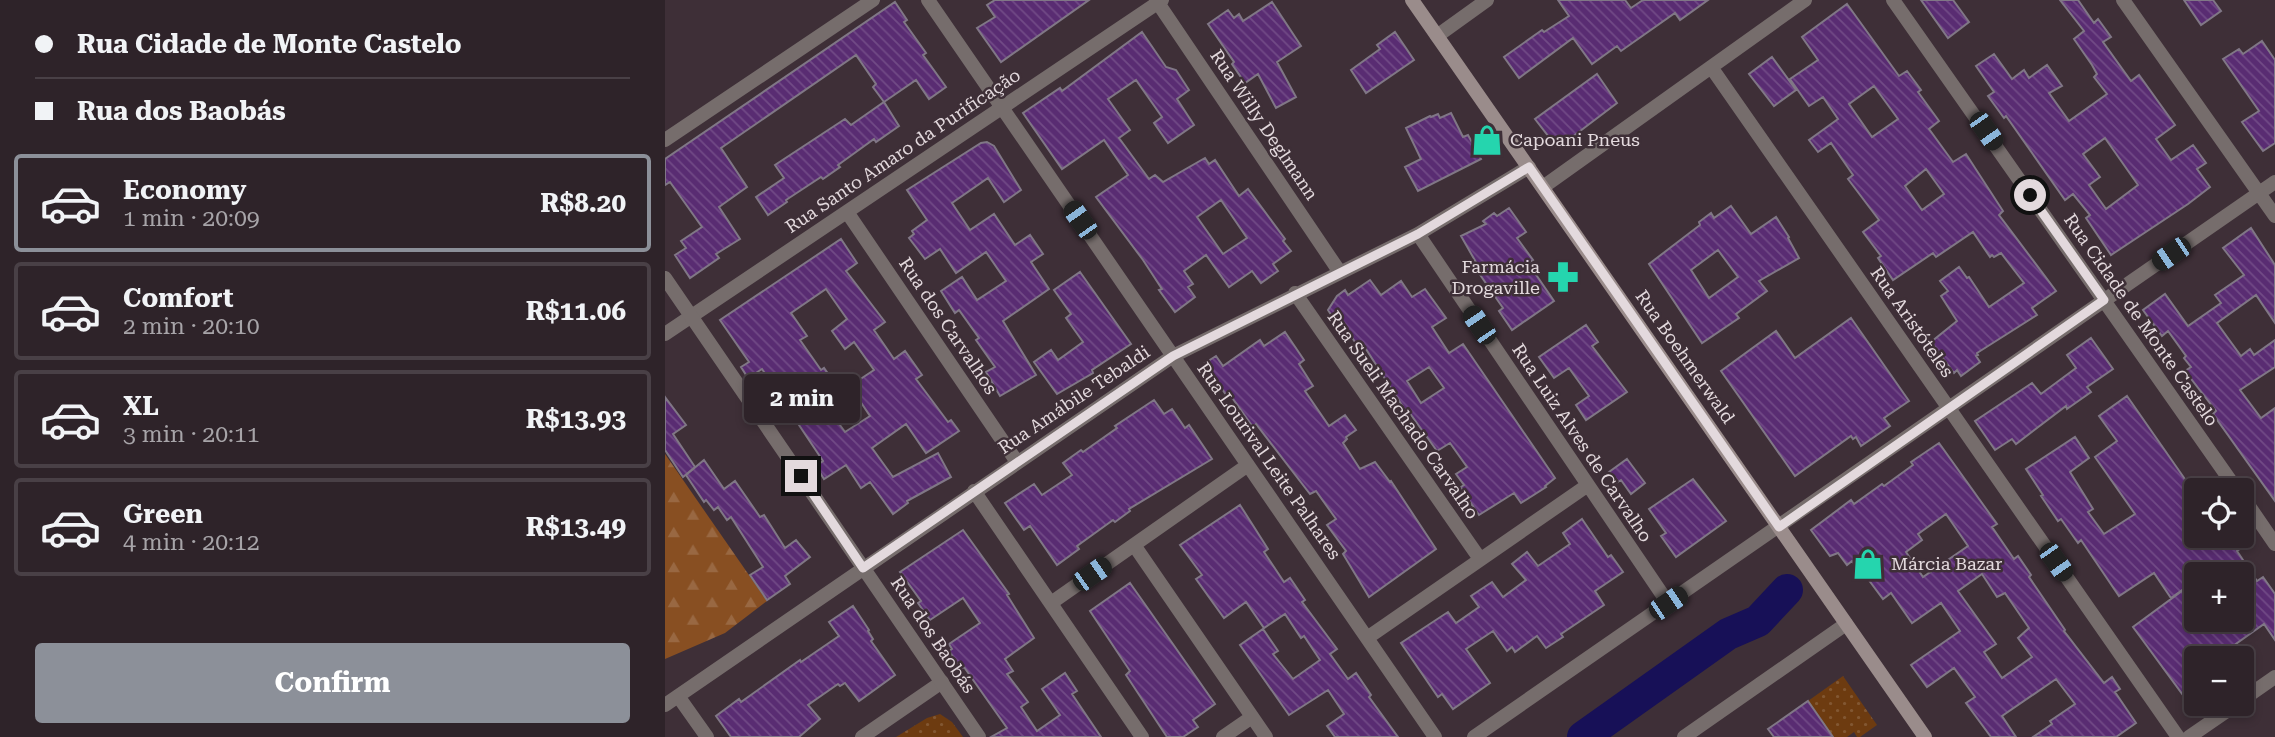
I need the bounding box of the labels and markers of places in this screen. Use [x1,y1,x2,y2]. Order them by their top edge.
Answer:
shop icon: Capoani Pneus [1470,123,1504,157]
place label: Capoani Pneus [1510,129,1640,150]
place label: Farmácia Drogaville [1451,256,1540,298]
pharmacy icon: Farmácia Drogaville [1546,260,1580,294]
shop icon: Márcia Bazar [1851,547,1885,581]
place label: Márcia Bazar [1891,553,2002,574]

